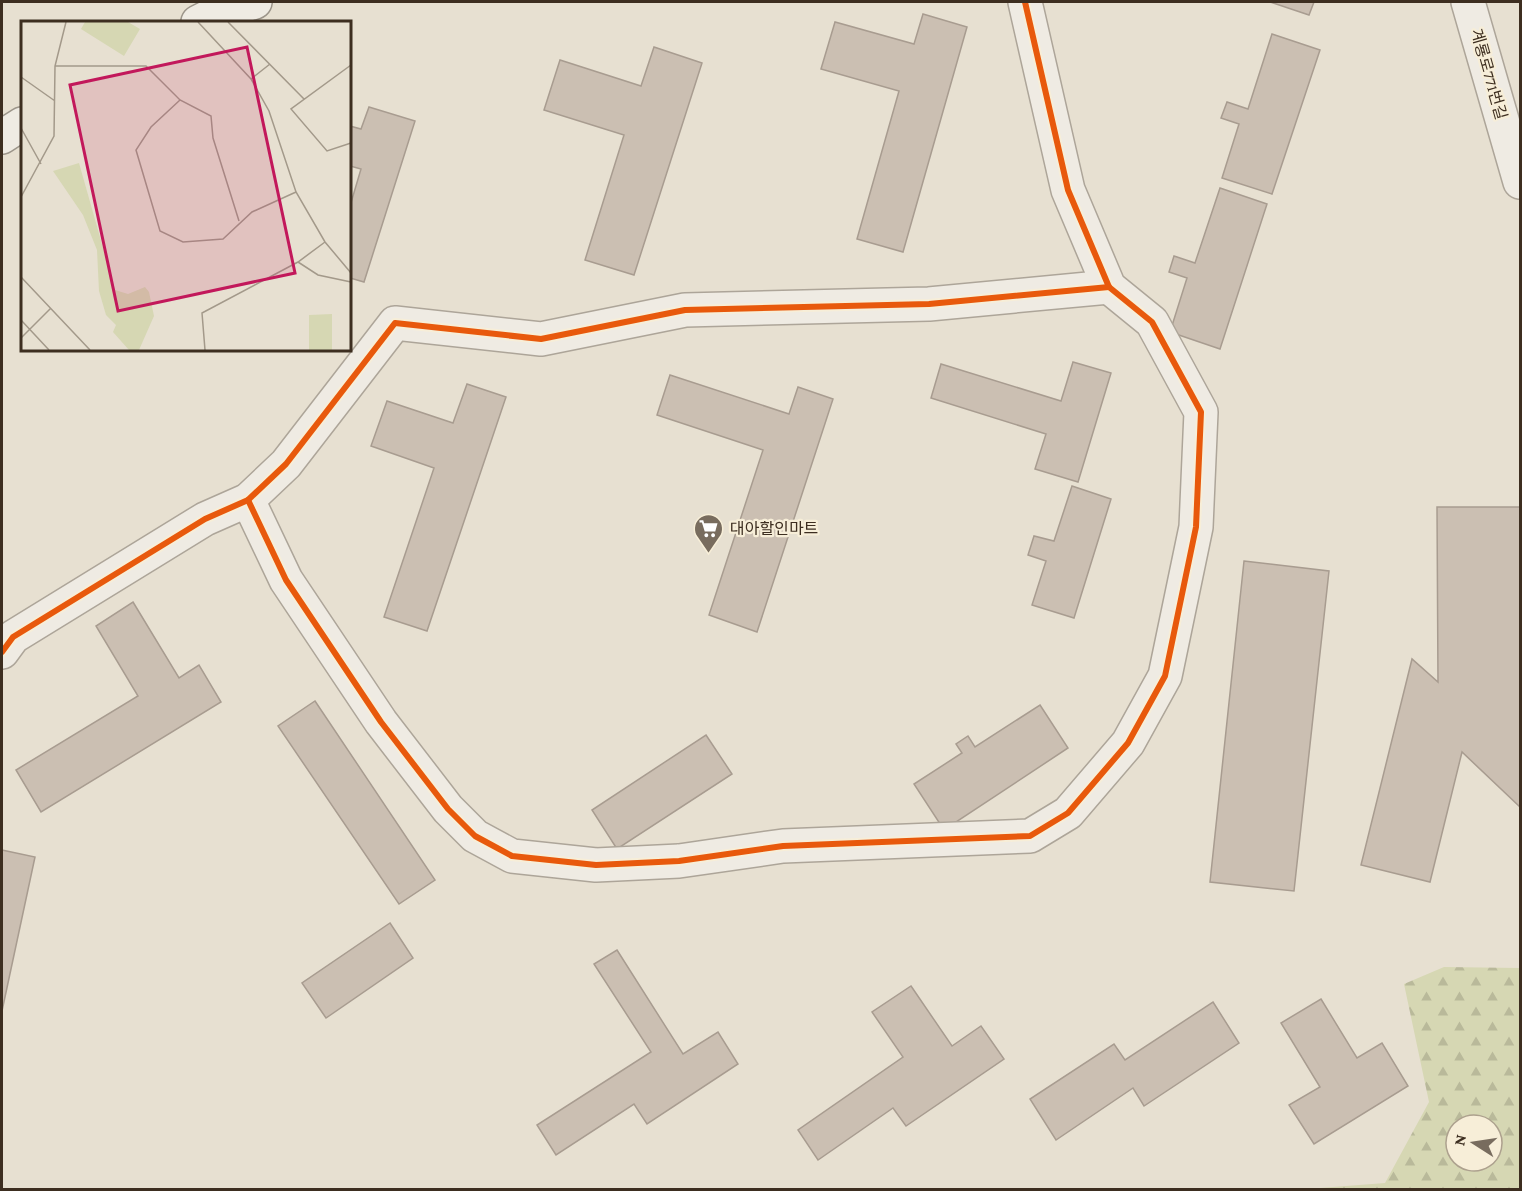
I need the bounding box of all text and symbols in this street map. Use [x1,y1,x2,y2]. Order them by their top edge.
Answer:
inset map [21,21,351,351]
street label: 계룡로771번길 [1468,27,1510,121]
supermarket icon: 대아할인마트 [693,512,725,554]
place label: 대아할인마트 [730,520,818,537]
north arrow [1444,1113,1504,1173]
text: N [1450,1133,1469,1147]

